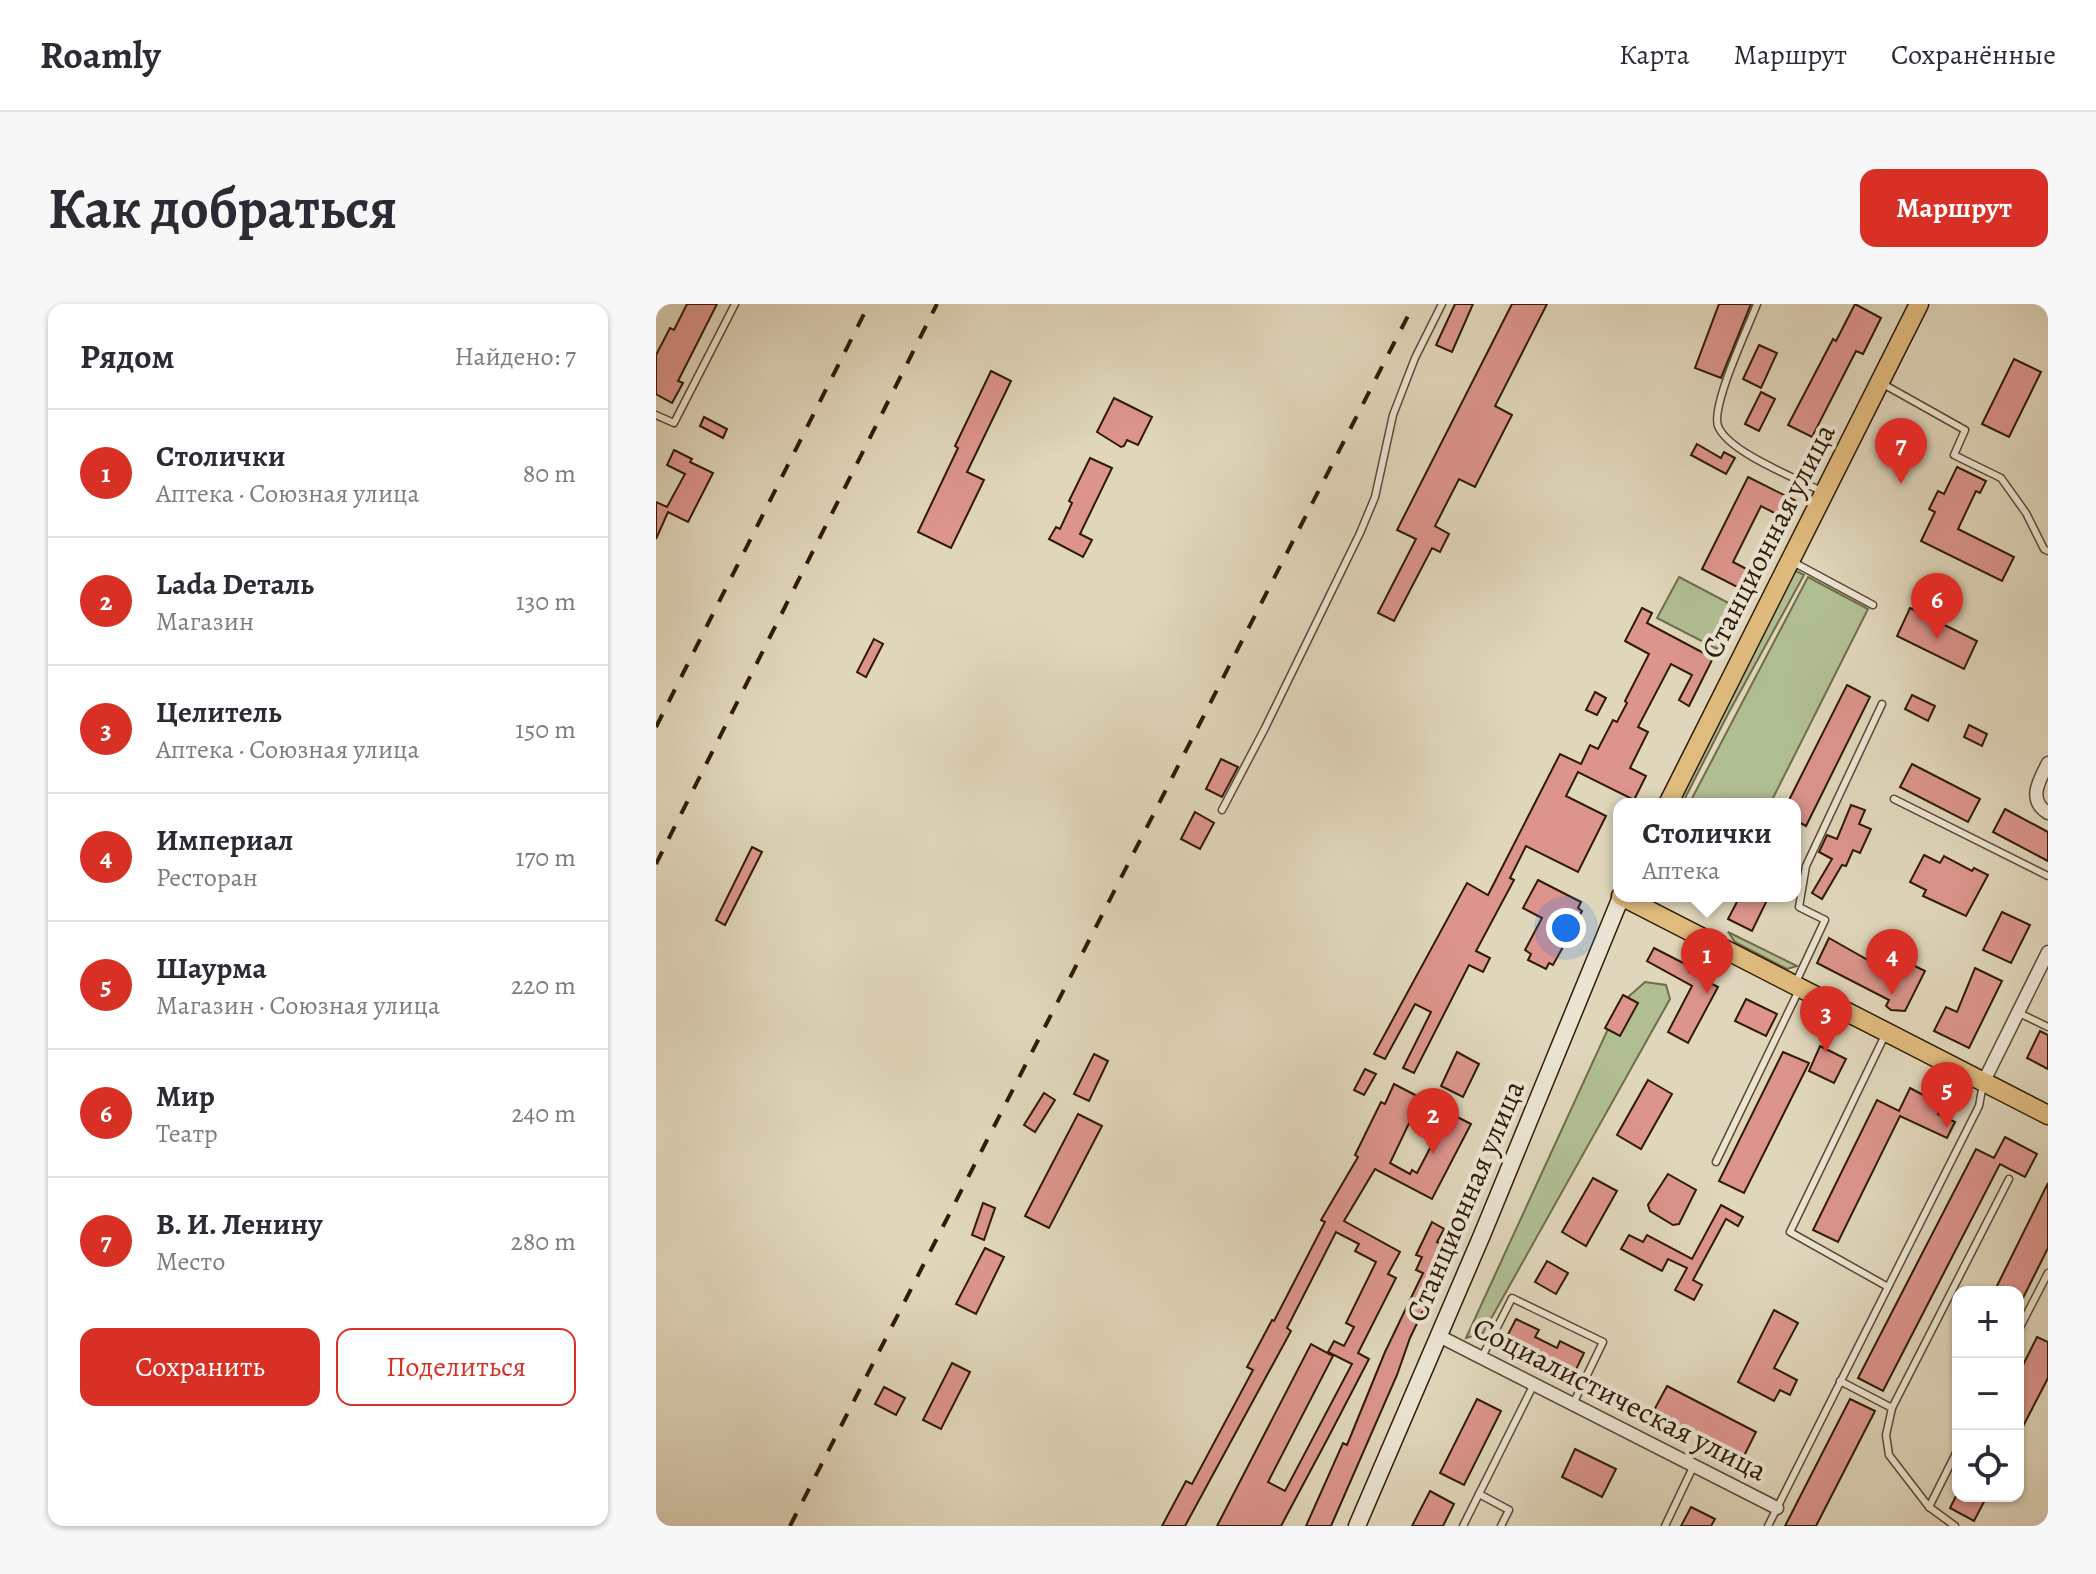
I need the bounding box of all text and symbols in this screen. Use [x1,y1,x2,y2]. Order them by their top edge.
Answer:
text: Roamly [40,29,161,81]
text: Карта [1619,36,1690,74]
text: Маршрут [1734,36,1847,74]
text: Сохранённые [1891,36,2056,74]
button: Маршрут [1860,169,2048,247]
text: Как добраться [48,170,397,246]
text: Рядом [80,333,174,380]
text: Найдено: 7 [455,339,576,374]
street label: Станционная улица [1691,417,1845,665]
pin: 7 [1875,418,1927,484]
text: Столички [156,436,286,476]
text: 1 [101,456,111,491]
text: 80 m [523,456,576,491]
text: Аптека · Союзная улица [156,476,420,511]
text: Lada Dеталь [156,564,314,604]
pin: 6 [1911,573,1963,639]
text: 2 [100,584,112,619]
text: 130 m [516,584,576,619]
text: Магазин [156,604,254,639]
text: Целитель [156,692,282,732]
text: 3 [100,712,112,747]
text: 150 m [515,712,576,747]
text: Аптека · Союзная улица [156,732,420,767]
popup [1613,798,1801,902]
text: Столички [1642,813,1772,853]
text: Империал [156,820,293,860]
text: 4 [100,840,112,875]
text: 170 m [516,840,576,875]
text: Аптека [1642,853,1720,888]
text: Ресторан [156,860,258,895]
your location [1546,908,1586,948]
pin: 1 [1681,928,1733,994]
pin: 4 [1866,929,1918,995]
text: Шаурма [156,948,267,988]
text: 5 [100,968,112,1003]
text: 220 m [511,968,576,1003]
pin: 3 [1800,986,1852,1052]
text: Магазин · Союзная улица [156,988,440,1023]
pin: 5 [1921,1062,1973,1128]
street label: Станционная улица [1396,1074,1534,1328]
text: Мир [156,1076,215,1116]
pin: 2 [1407,1088,1459,1154]
text: 6 [100,1096,112,1131]
text: 240 m [511,1096,576,1131]
text: Театр [156,1116,218,1151]
text: В. И. Ленину [156,1204,323,1244]
text: 7 [100,1224,112,1259]
text: 280 m [510,1224,576,1259]
text: Место [156,1244,225,1279]
map controls [1952,1286,2024,1502]
button: + [1952,1286,2024,1358]
street label: Социалистическая улица [1466,1307,1774,1491]
button: Сохранить [80,1328,320,1406]
button: Поделиться [336,1328,576,1406]
button: − [1952,1358,2024,1430]
button: locate [1952,1430,2024,1502]

